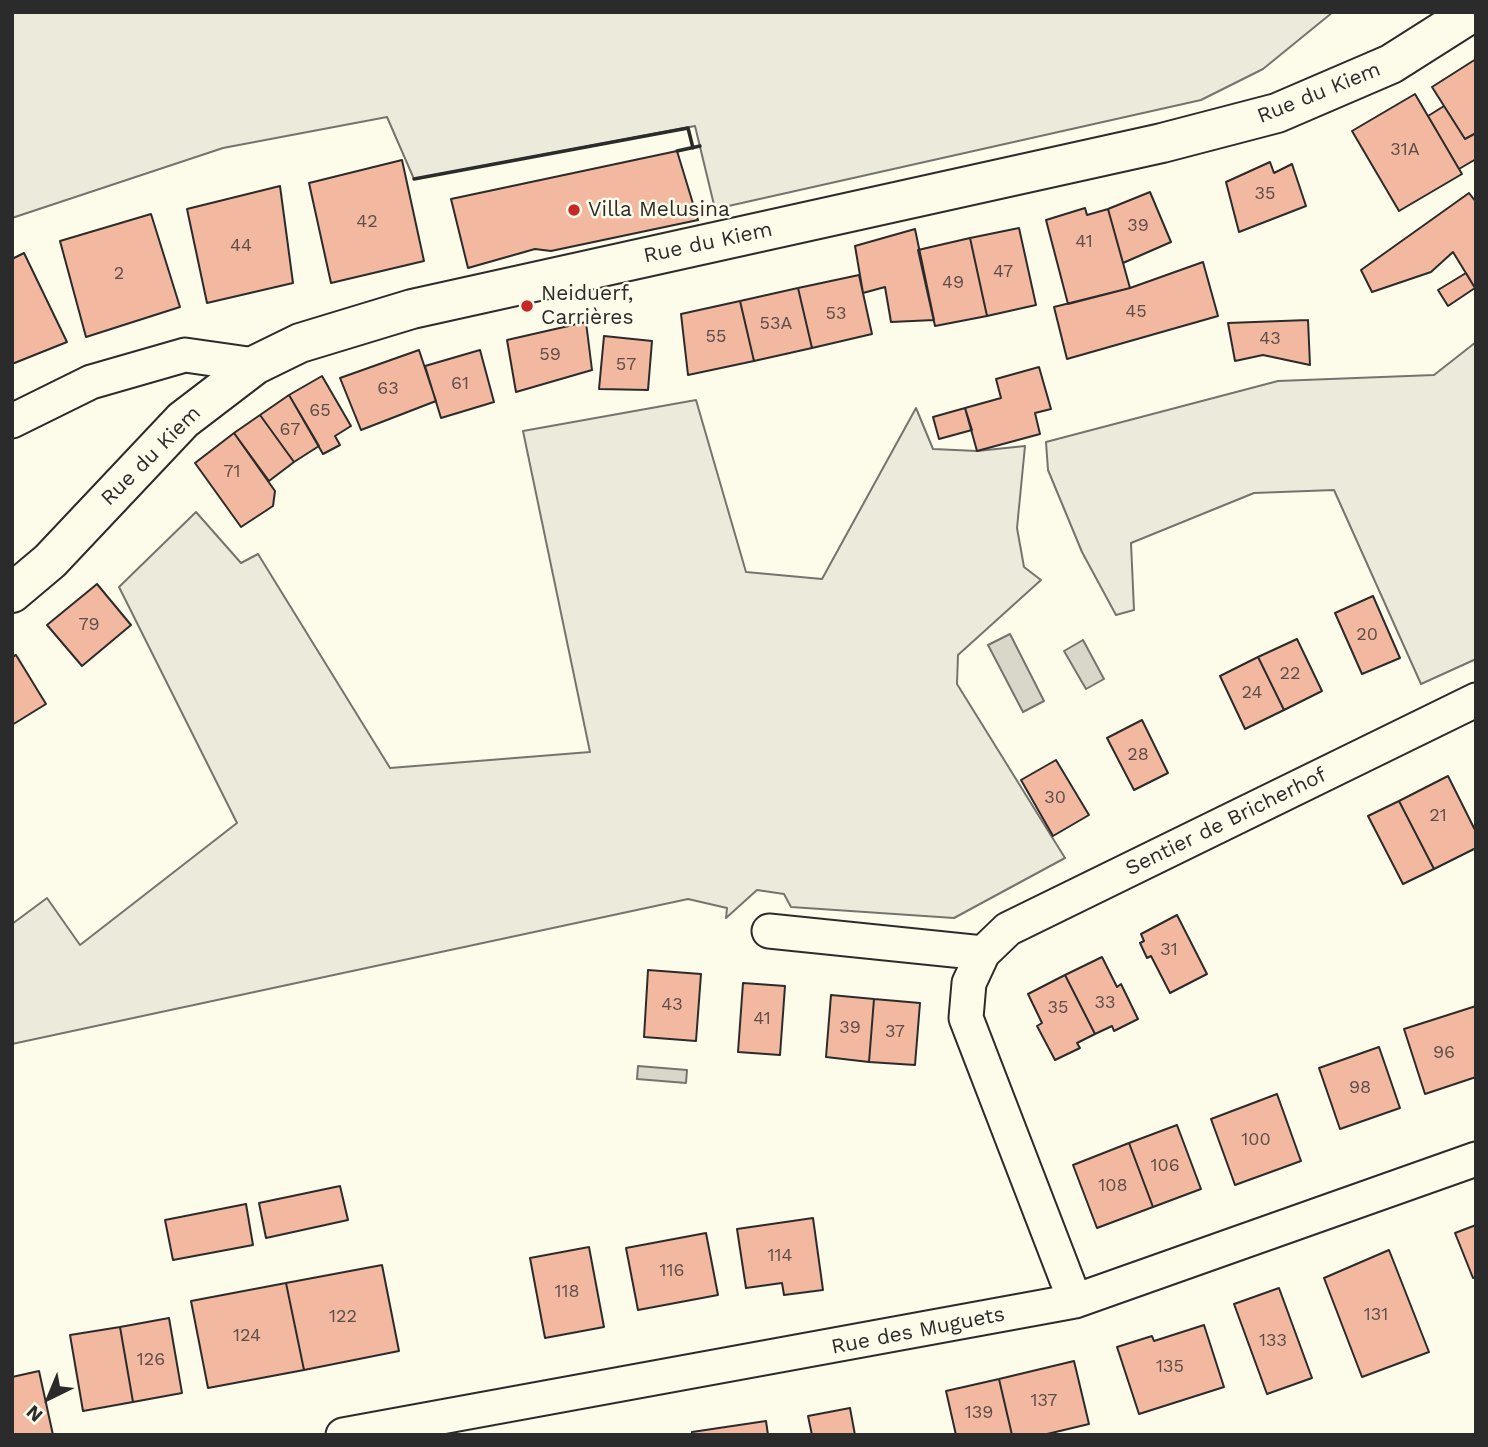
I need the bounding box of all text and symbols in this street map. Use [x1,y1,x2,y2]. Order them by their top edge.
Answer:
street label: Rue du Kiem [1254,57,1384,129]
house number: 31A [1390,139,1420,161]
house number: 35 [1255,183,1275,205]
place label: Villa Melusina [588,197,730,223]
marker: Villa Melusina [566,202,582,218]
house number: 42 [356,211,378,233]
house number: 39 [1127,215,1149,237]
street label: Rue du Kiem [641,217,775,269]
house number: 41 [1075,231,1093,253]
house number: 44 [230,235,252,257]
house number: 47 [993,261,1013,283]
house number: 2 [114,263,124,285]
house number: 49 [942,272,964,294]
place label: Neiduerf, Carrières [541,281,634,331]
marker: Neiduerf, Carrières [519,298,535,314]
house number: 45 [1125,301,1147,323]
house number: 53 [826,303,846,325]
house number: 53A [760,313,792,335]
house number: 55 [706,326,726,348]
house number: 43 [1259,328,1281,350]
house number: 59 [539,344,561,366]
house number: 57 [616,354,636,376]
house number: 61 [451,373,469,395]
house number: 63 [377,378,399,400]
house number: 65 [309,400,331,422]
street label: Rue du Kiem [96,401,206,511]
house number: 67 [280,419,300,441]
house number: 71 [223,461,241,483]
house number: 79 [78,614,100,636]
house number: 20 [1356,624,1378,646]
house number: 22 [1280,663,1300,685]
house number: 24 [1242,682,1262,704]
house number: 28 [1127,744,1149,766]
street label: Sentier de Bricherhof [1122,762,1330,882]
house number: 30 [1044,787,1066,809]
house number: 21 [1429,805,1447,827]
house number: 31 [1160,939,1178,961]
house number: 33 [1095,992,1115,1014]
house number: 43 [661,994,683,1016]
house number: 35 [1048,997,1068,1019]
house number: 41 [753,1008,771,1030]
house number: 39 [839,1017,861,1039]
house number: 37 [885,1021,905,1043]
house number: 96 [1433,1042,1455,1064]
house number: 98 [1349,1077,1371,1099]
house number: 100 [1241,1129,1271,1151]
house number: 106 [1150,1155,1180,1177]
house number: 108 [1098,1175,1128,1197]
house number: 114 [767,1245,793,1267]
house number: 116 [660,1260,684,1282]
house number: 118 [554,1281,580,1303]
street label: Rue des Muguets [829,1302,1007,1360]
house number: 131 [1364,1304,1388,1326]
house number: 122 [329,1306,357,1328]
house number: 124 [233,1325,261,1347]
house number: 133 [1259,1330,1287,1352]
house number: 126 [137,1349,165,1371]
house number: 135 [1156,1356,1184,1378]
north arrow [14,1363,84,1433]
house number: 137 [1031,1390,1057,1412]
text: N [21,1401,47,1427]
house number: 139 [965,1402,993,1424]

